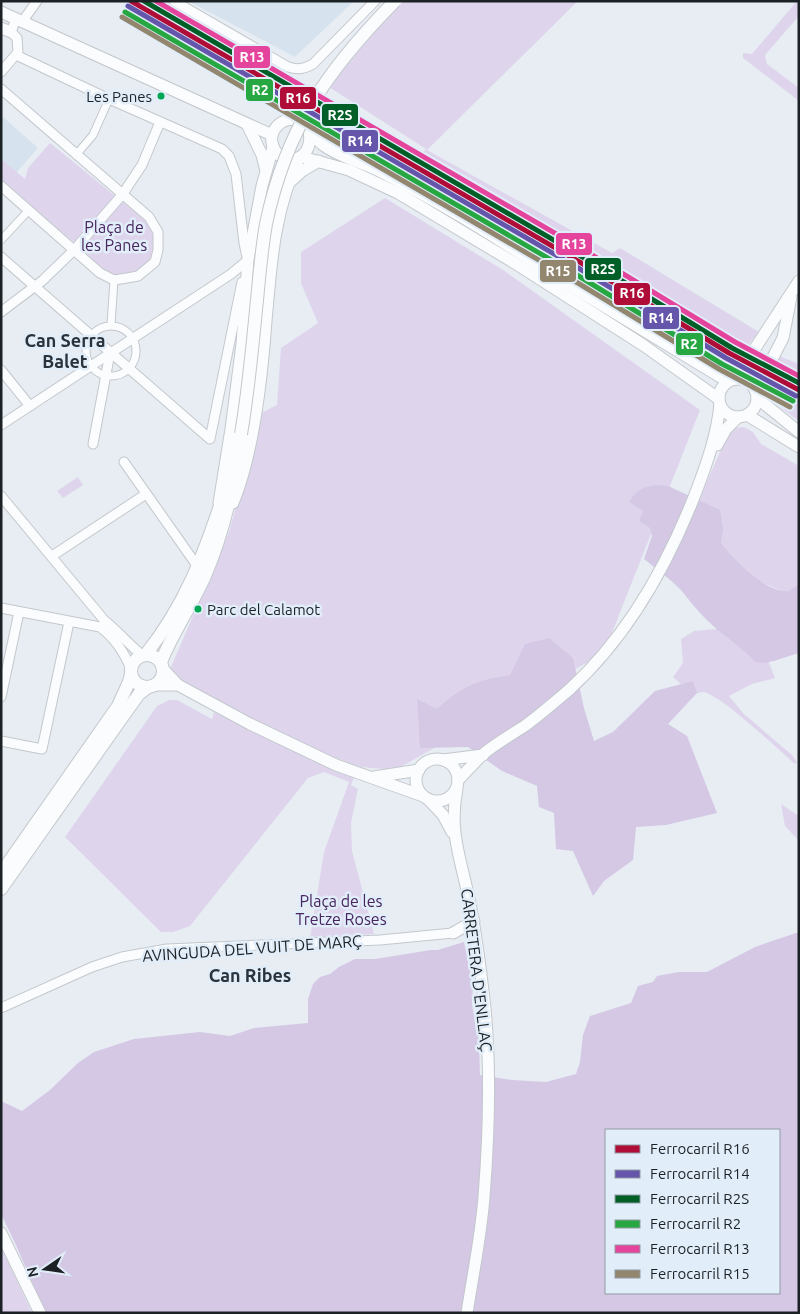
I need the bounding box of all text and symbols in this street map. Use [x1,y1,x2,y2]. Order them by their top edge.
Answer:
line badge: R13 [233,45,271,69]
text: R13 [240,49,264,65]
line badge: R2 [245,78,274,102]
text: R2 [251,82,269,98]
line badge: R16 [279,86,317,110]
place label: Les Panes [86,88,152,105]
text: R16 [286,90,311,106]
marker: Les Panes [156,91,166,101]
line badge: R2S [321,103,359,127]
text: R2S [327,107,353,123]
line badge: R14 [341,129,379,153]
text: R14 [348,133,373,149]
park label: Plaça de les Panes [81,218,147,254]
line badge: R13 [555,232,593,256]
text: R13 [562,236,586,252]
line badge: R2S [584,257,622,281]
line badge: R15 [539,259,577,283]
text: R2S [590,261,616,277]
text: R15 [546,263,571,279]
line badge: R16 [613,282,651,306]
text: R16 [620,285,645,301]
line badge: R14 [642,306,680,330]
text: R14 [649,310,674,326]
district label: Can Serra Balet [24,330,106,371]
line badge: R2 [675,332,704,356]
text: R2 [680,336,698,352]
place label: Parc del Calamot [207,601,320,618]
marker: Parc del Calamot [193,604,203,614]
street label: CARRETERA D'ENLLAÇ [458,887,496,1053]
park label: Plaça de les Tretze Roses [295,892,387,928]
street label: AVINGUDA DEL VUIT DE MARÇ [142,931,362,965]
district label: Can Ribes [209,965,291,985]
legend [605,1129,780,1294]
text: Ferrocarril R16 [650,1140,750,1157]
text: Ferrocarril R14 [650,1165,750,1182]
text: Ferrocarril R2S [650,1190,749,1207]
text: Ferrocarril R2 [650,1215,741,1232]
text: Ferrocarril R13 [650,1240,750,1257]
north arrow [20,1244,70,1294]
text: N [23,1265,41,1279]
text: Ferrocarril R15 [650,1265,750,1282]

